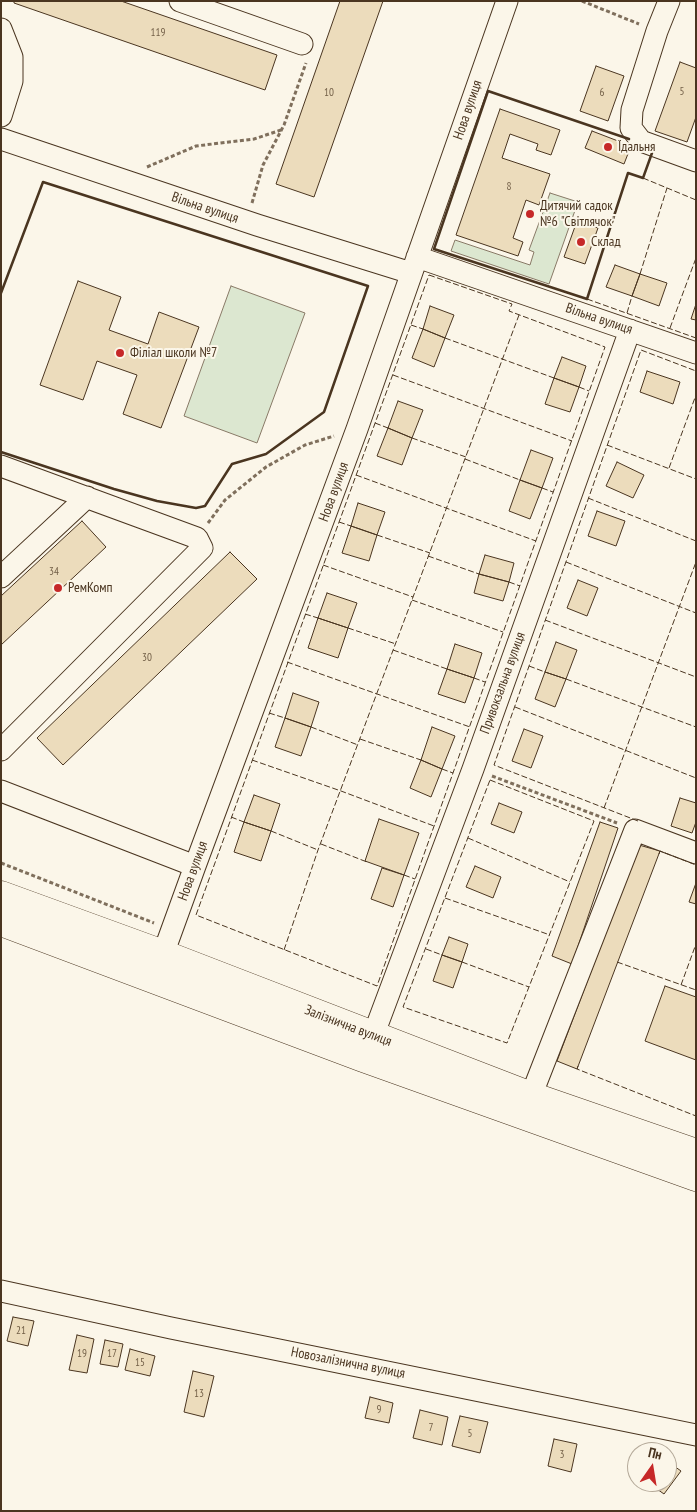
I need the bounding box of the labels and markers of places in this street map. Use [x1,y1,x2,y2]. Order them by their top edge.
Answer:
place label: Їдальня [618,139,656,155]
marker: Їдальня [602,141,614,153]
place label: Дитячий садок №6 "Світлячок" [540,198,616,230]
marker: Дитячий садок №6 "Світлячок" [524,208,536,220]
place label: Склад [591,234,621,250]
marker: Склад [575,236,587,248]
place label: Філіал школи №7 [130,345,217,361]
marker: Філіал школи №7 [114,347,126,359]
place label: РемКомп [68,580,113,596]
marker: РемКомп [52,582,64,594]

